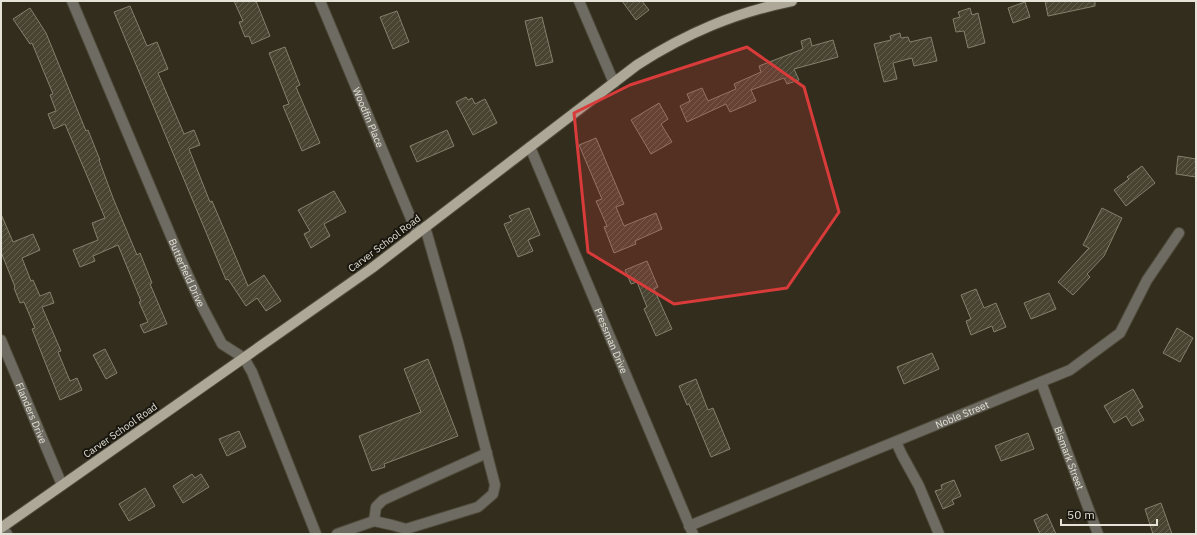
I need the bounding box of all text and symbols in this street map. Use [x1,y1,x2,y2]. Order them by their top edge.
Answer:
street label: Woodfin Place [350,85,387,150]
street label: Carver School Road [345,212,423,275]
street label: Butterfield Drive [166,237,208,310]
street label: Pressman Drive [591,306,631,376]
street label: Flanders Drive [13,381,50,446]
street label: Noble Street [934,398,991,431]
street label: Carver School Road [81,400,160,461]
street label: Bismark Street [1051,424,1087,492]
scale bar [1061,501,1157,527]
text: 50 m [1067,507,1095,522]

